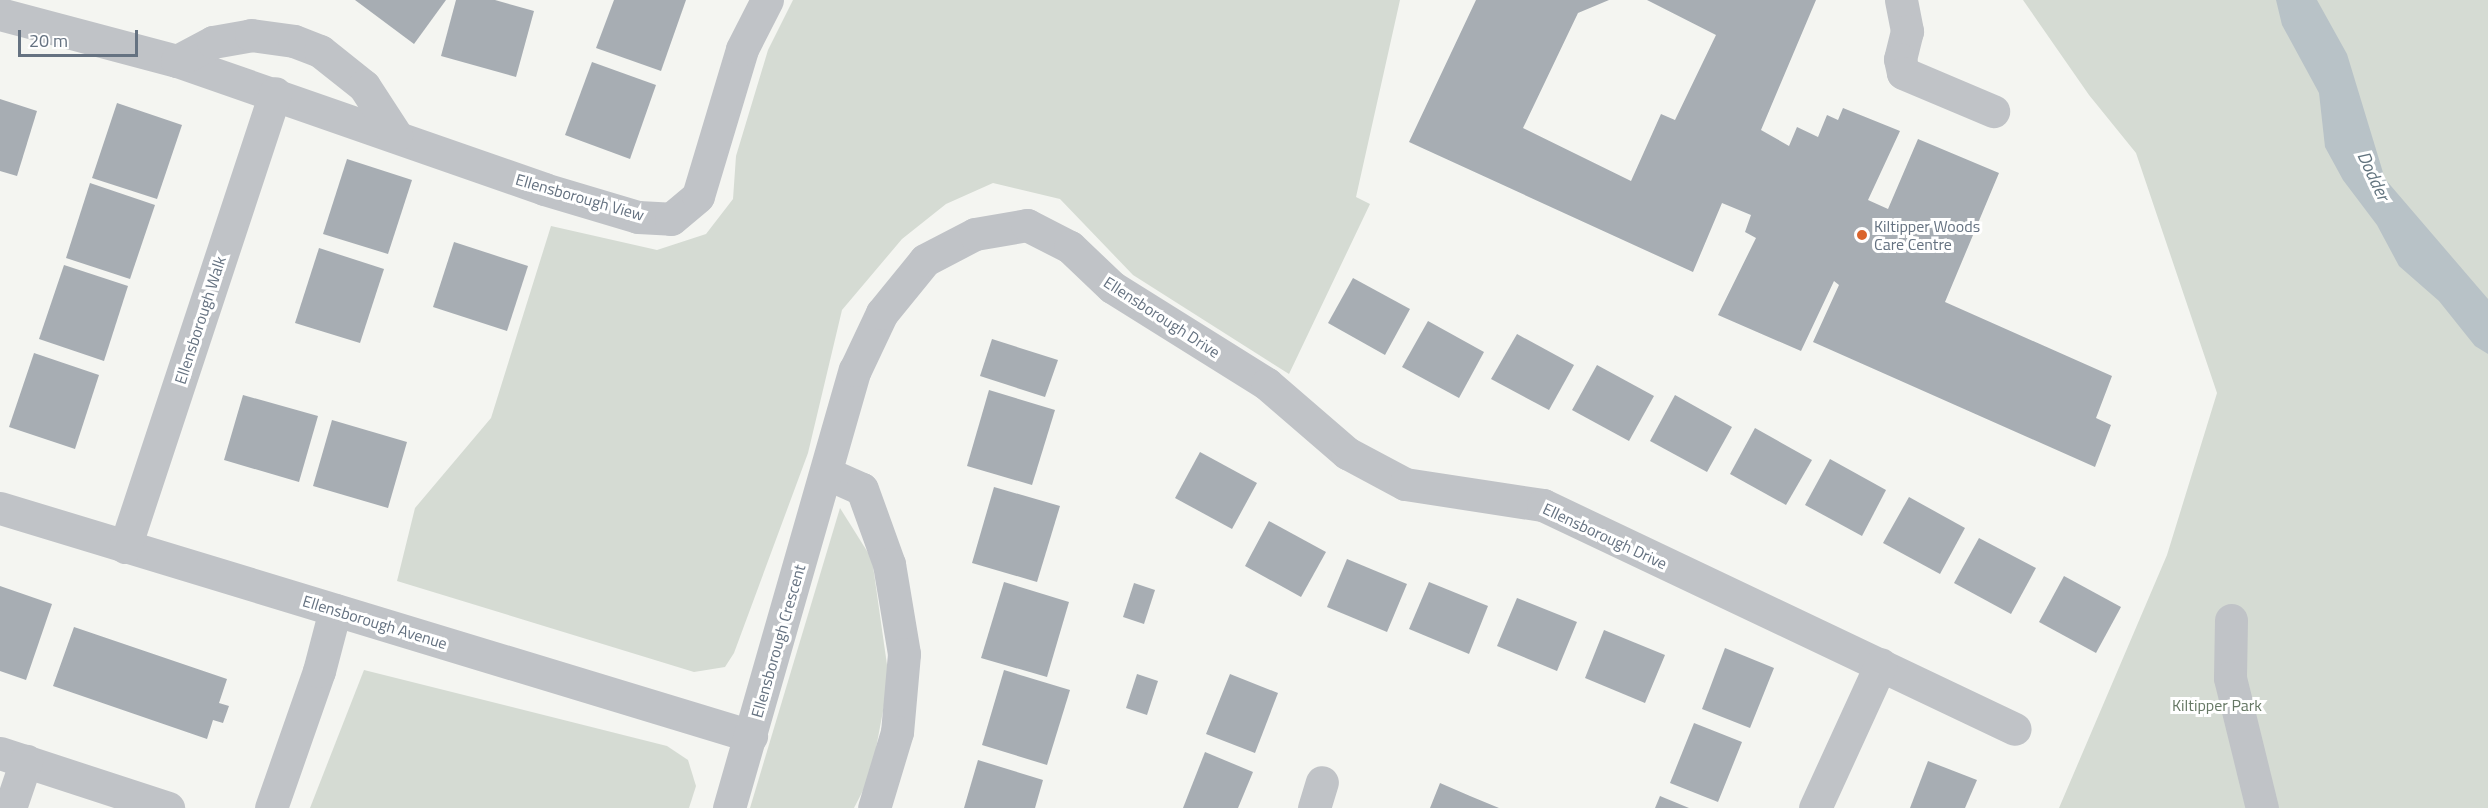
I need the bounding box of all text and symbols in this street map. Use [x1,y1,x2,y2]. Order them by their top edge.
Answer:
scale bar [21,18,141,56]
text: 20 m [29,27,68,54]
water label: Dodder [2352,148,2394,204]
street label: Ellensborough View [513,169,647,225]
place label: Kiltipper Woods Care Centre [1874,216,1980,254]
marker: Kiltipper Woods Care Centre [1855,228,1869,242]
street label: Ellensborough Walk [170,254,230,386]
street label: Ellensborough Drive [1100,272,1224,362]
street label: Ellensborough Drive [1540,499,1670,573]
street label: Ellensborough Crescent [747,562,809,720]
street label: Ellensborough Avenue [301,591,449,653]
park label: Kiltipper Park [2172,695,2262,715]

